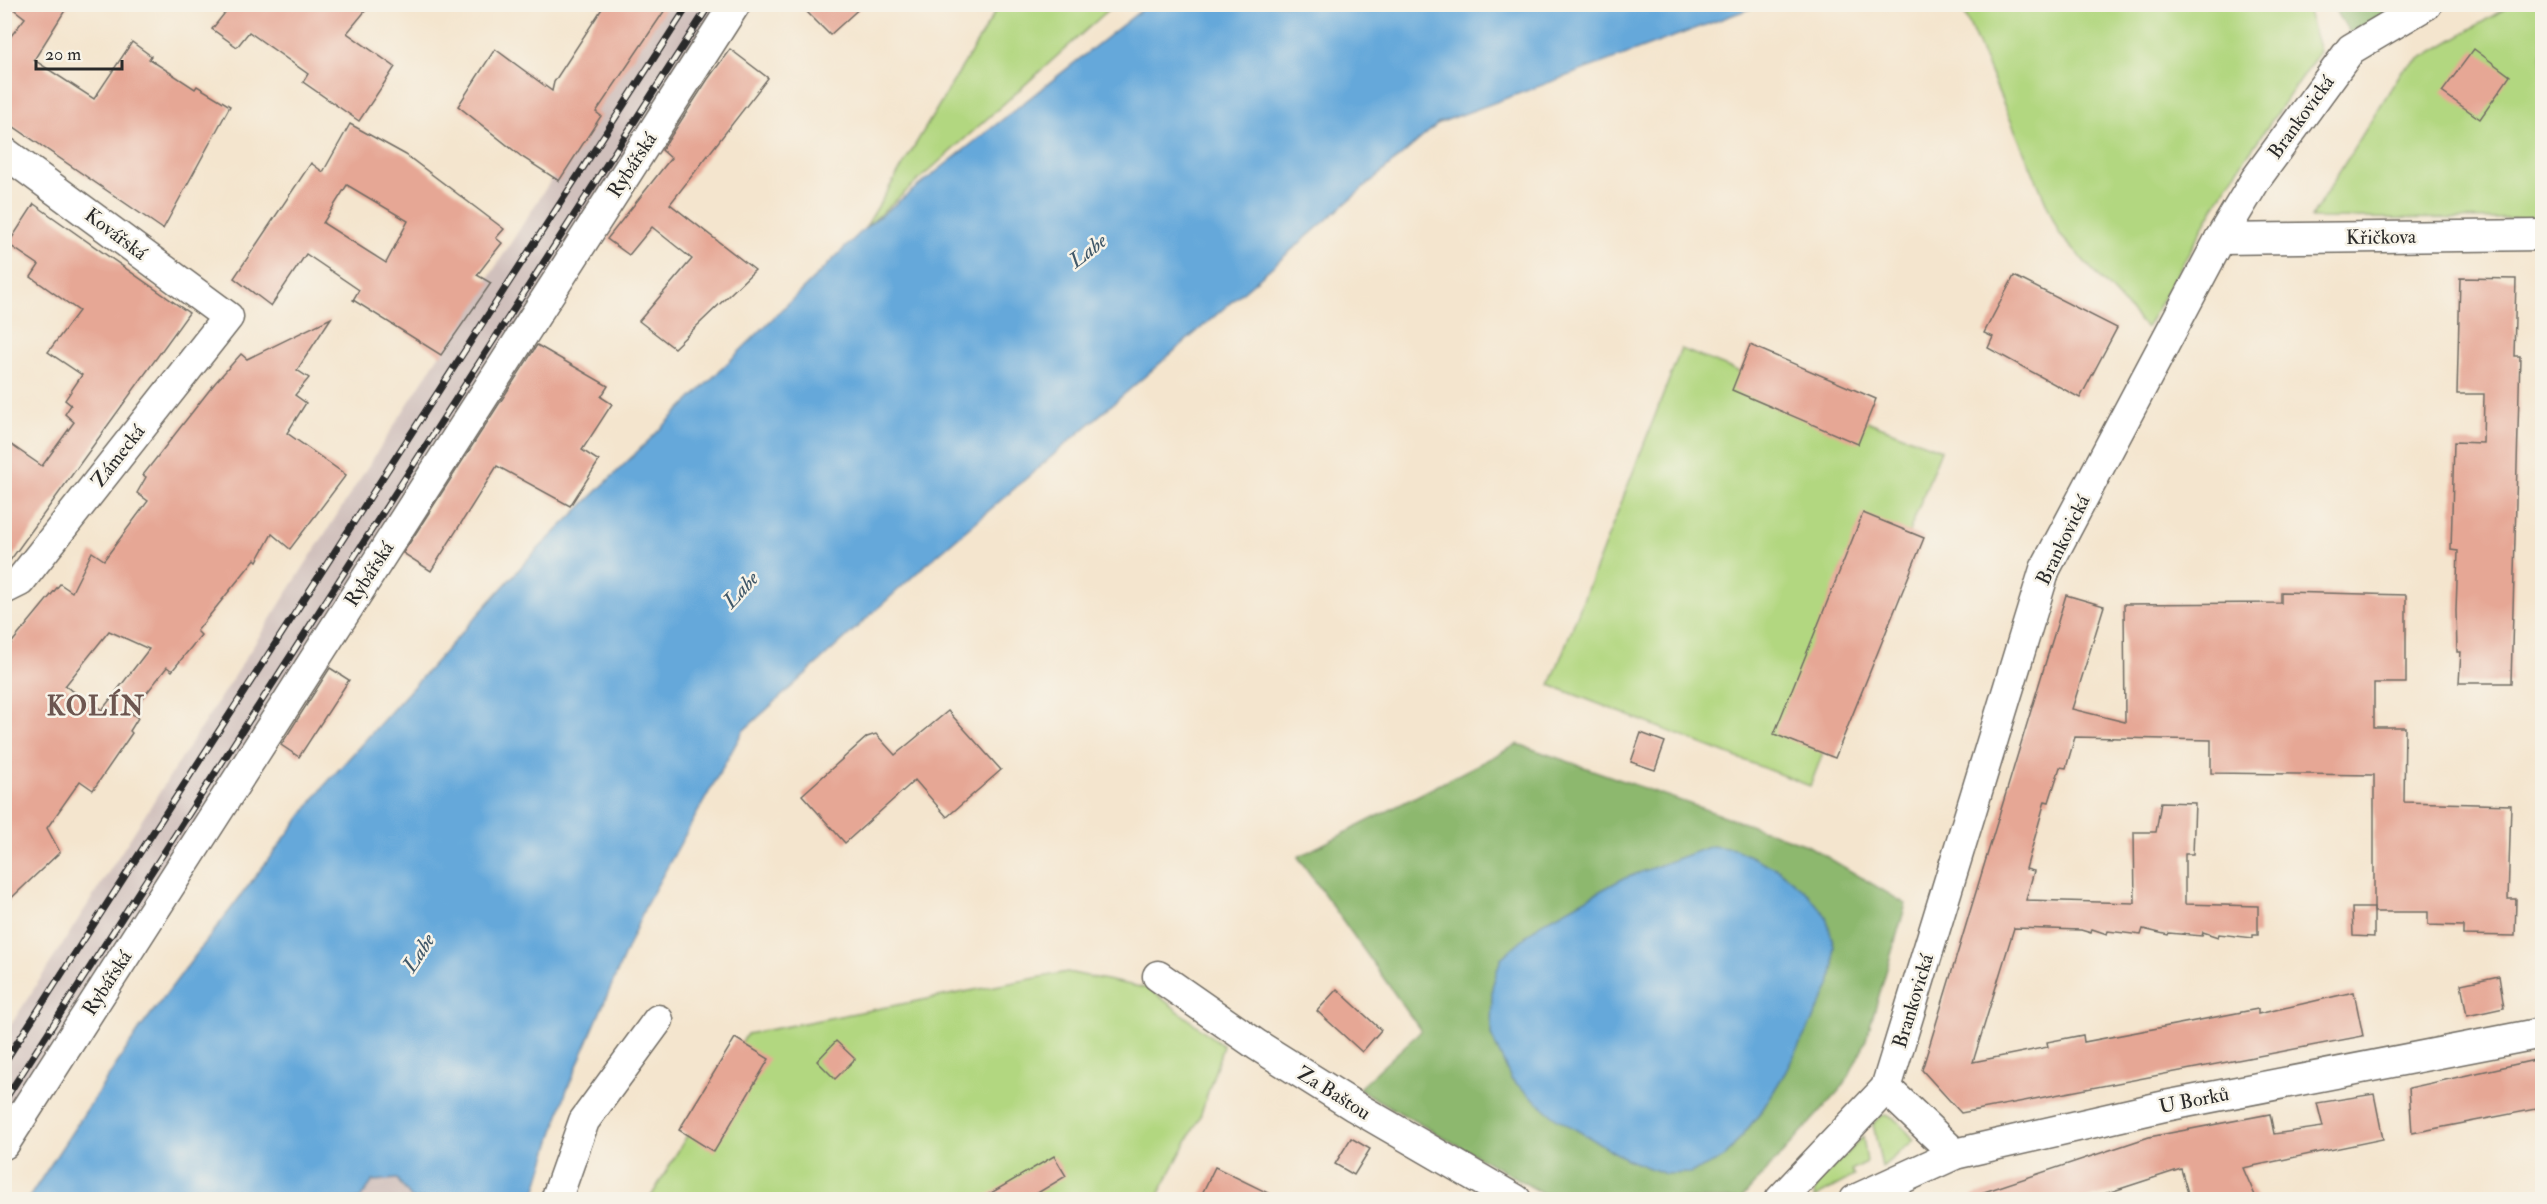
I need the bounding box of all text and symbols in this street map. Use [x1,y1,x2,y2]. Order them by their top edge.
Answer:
scale bar [36,33,122,71]
text: 20 m [45,43,81,66]
street label: Brankovická [2262,70,2340,164]
street label: Rybářská [602,127,663,202]
street label: Kovářská [80,202,153,266]
street label: Křičkova [2346,224,2417,250]
water label: Labe [1063,227,1113,275]
street label: Zámecká [86,419,151,492]
street label: Brankovická [2030,490,2096,589]
street label: Rybářská [339,536,400,611]
water label: Labe [716,565,766,615]
district label: KOLÍN [47,688,145,723]
water label: Labe [396,928,442,978]
street label: Rybářská [77,945,138,1020]
street label: Brankovická [1887,950,1939,1051]
street label: Za Baštou [1293,1061,1375,1125]
street label: U Borků [2157,1081,2231,1119]

